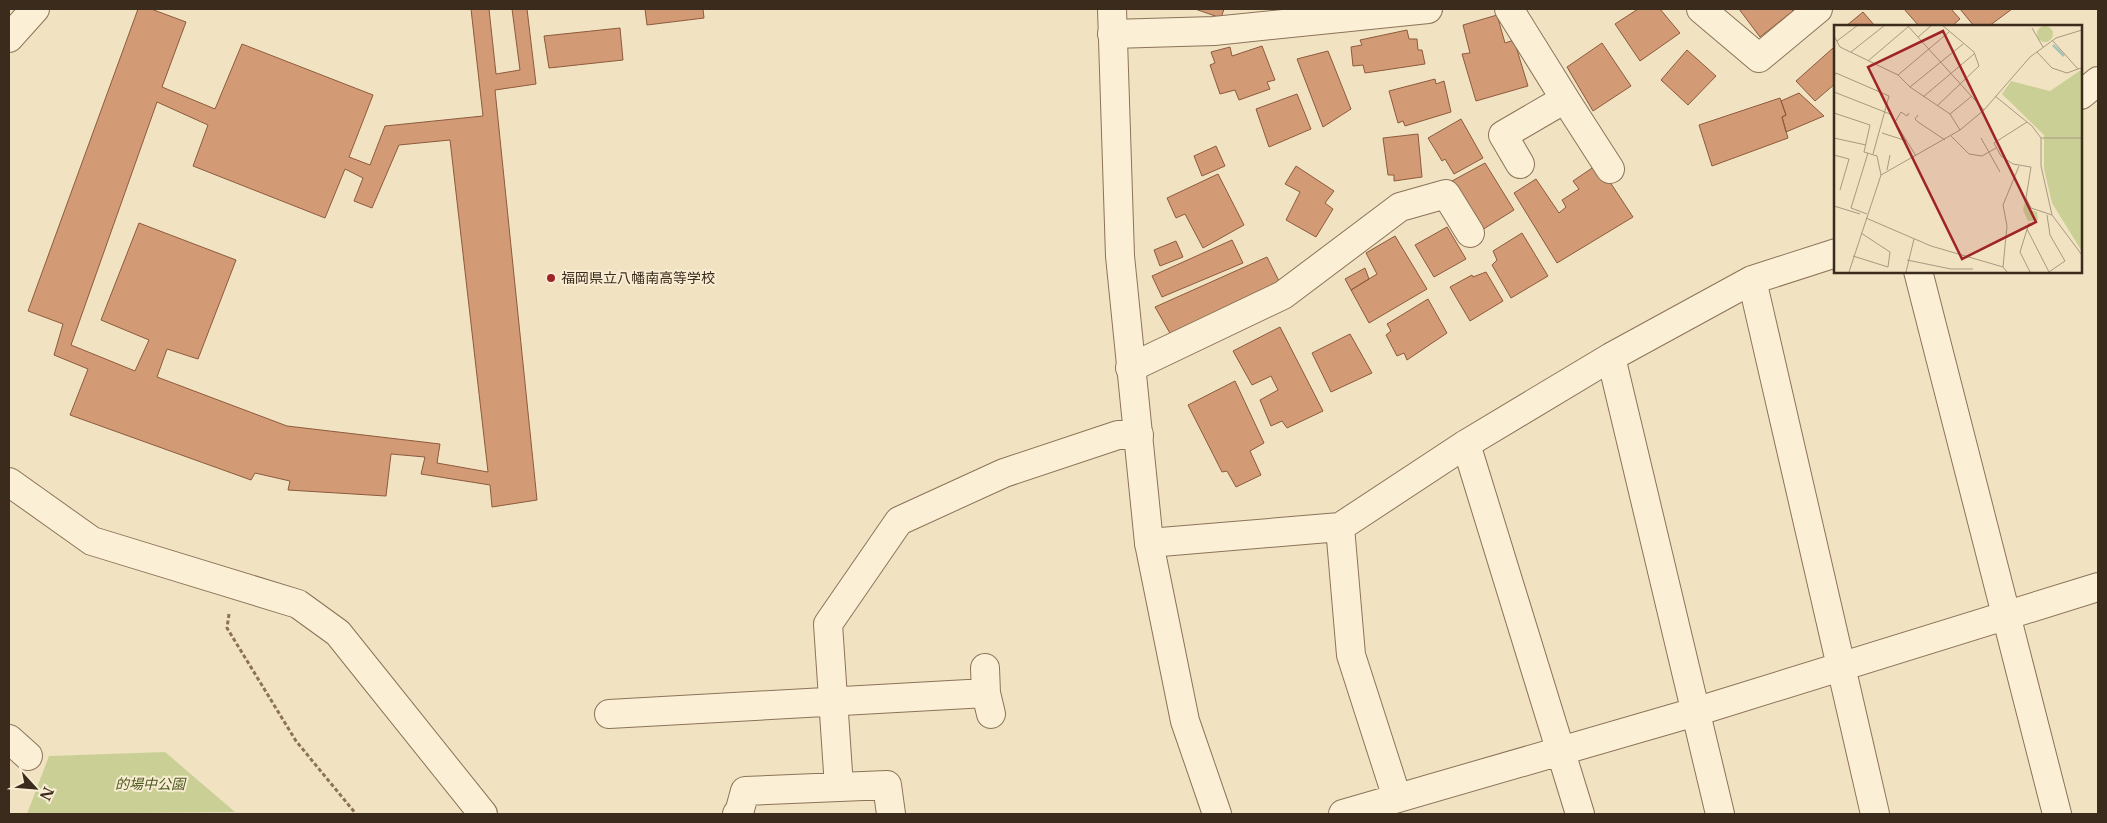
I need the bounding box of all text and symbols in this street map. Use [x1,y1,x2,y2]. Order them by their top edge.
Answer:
inset map [1834,25,2082,272]
place label: 福岡県立八幡南高等学校 [561,269,715,287]
marker: 福岡県立八幡南高等学校 [545,272,557,284]
north arrow [10,763,60,813]
park label: 的場中公園 [115,775,187,793]
text: N [36,784,58,804]

